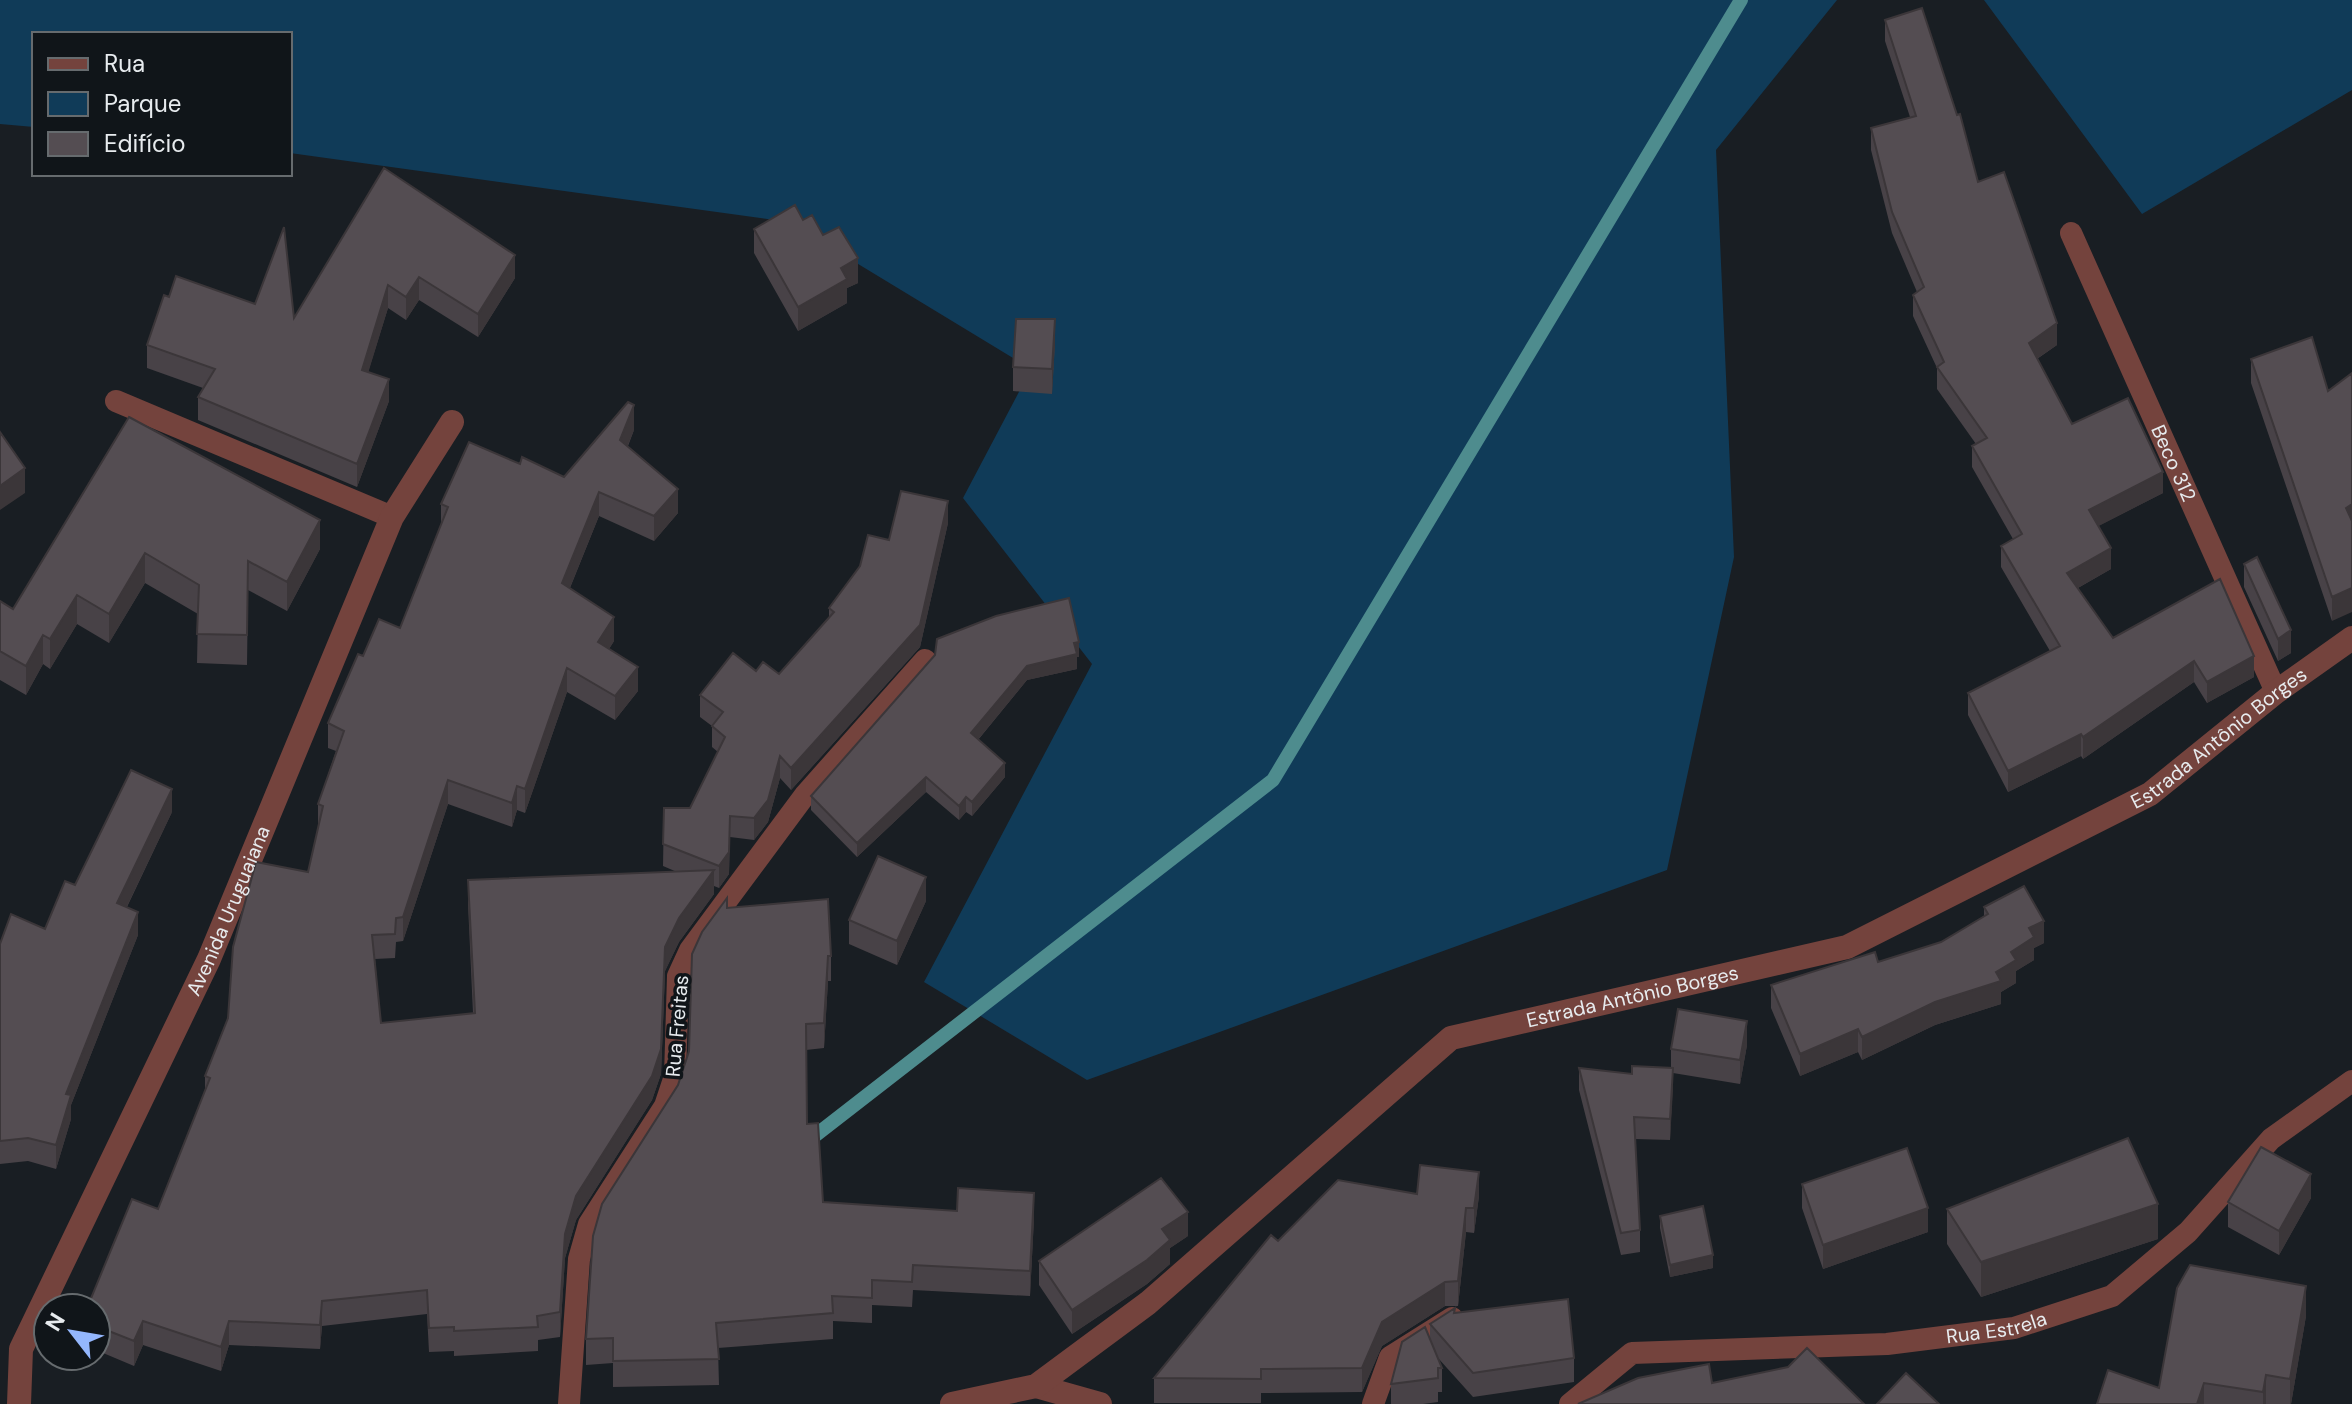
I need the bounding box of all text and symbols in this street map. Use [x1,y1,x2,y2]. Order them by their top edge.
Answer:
legend [32,32,292,176]
text: Rua [104,48,145,79]
text: Parque [104,88,181,119]
text: Edifício [104,128,186,159]
street label: Beco 312 [2145,421,2202,506]
street label: Estrada Antônio Borges [2126,661,2312,815]
street label: Avenida Uruguaiana [180,822,276,1000]
street label: Estrada Antônio Borges [1524,959,1741,1033]
street label: Rua Freitas [660,974,694,1078]
north arrow [32,1292,112,1372]
street label: Rua Estrela [1944,1305,2050,1349]
text: N [39,1308,72,1336]

